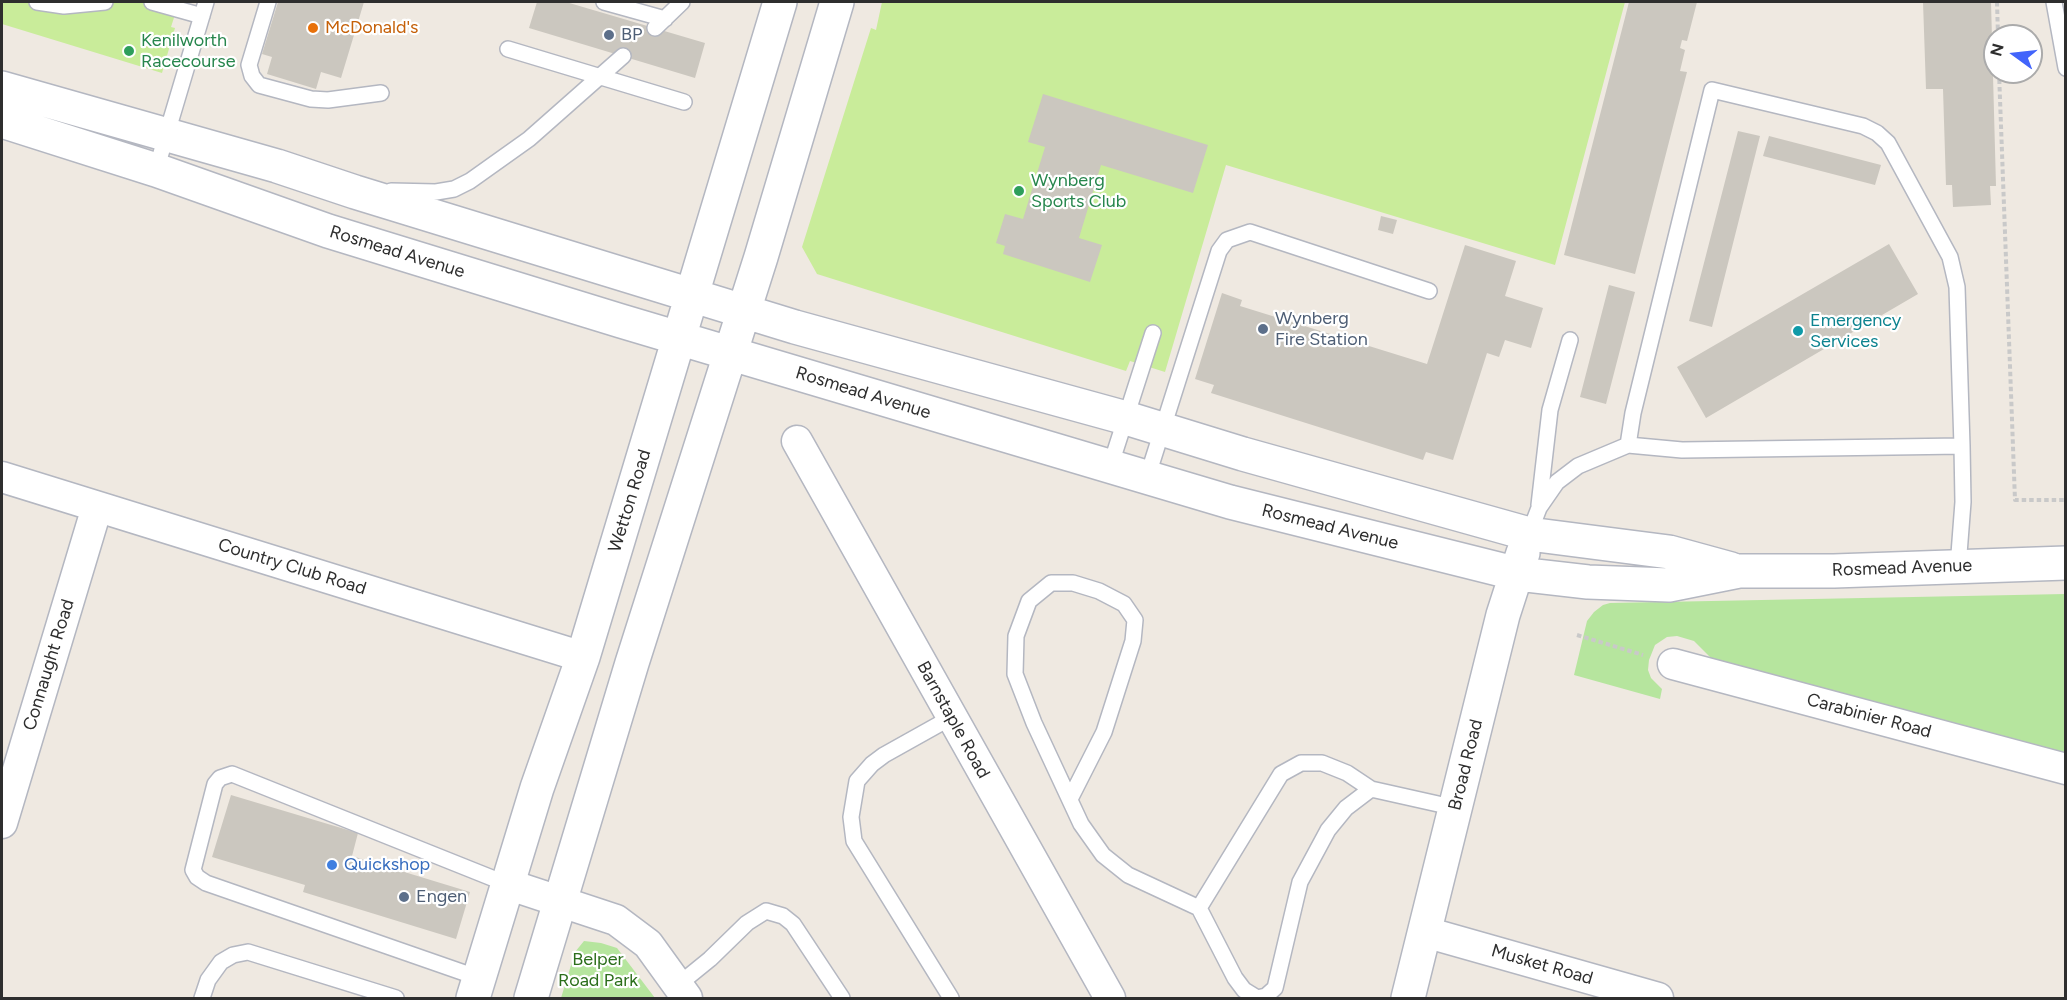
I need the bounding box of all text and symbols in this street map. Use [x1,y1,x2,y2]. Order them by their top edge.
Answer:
place label: McDonald's [325,17,419,39]
marker: McDonald's [306,21,320,35]
place label: BP [621,24,642,46]
north arrow [1983,24,2043,84]
marker: BP [602,28,616,42]
place label: Kenilworth Racecourse [141,30,236,72]
text: N [1986,41,2008,58]
marker: Kenilworth Racecourse [122,44,136,58]
place label: Wynberg Sports Club [1031,170,1126,213]
marker: Wynberg Sports Club [1012,184,1026,198]
street label: Rosmead Avenue [327,221,467,283]
place label: Wynberg Fire Station [1275,308,1368,350]
place label: Emergency Services [1810,310,1901,352]
marker: Wynberg Fire Station [1256,322,1270,336]
marker: Emergency Services [1791,324,1805,338]
street label: Rosmead Avenue [793,362,933,424]
street label: Wetton Road [604,447,656,555]
street label: Rosmead Avenue [1259,500,1401,554]
street label: Country Club Road [215,534,369,600]
street label: Rosmead Avenue [1832,555,1972,581]
street label: Connaught Road [19,597,79,733]
street label: Barnstaple Road [912,658,994,782]
street label: Carabinier Road [1804,689,1934,743]
street label: Broad Road [1444,717,1488,813]
place label: Quickshop [344,854,430,876]
marker: Quickshop [325,858,339,872]
place label: Engen [416,886,467,908]
marker: Engen [397,890,411,904]
street label: Musket Road [1489,940,1595,990]
park label: Belper Road Park [558,949,638,992]

